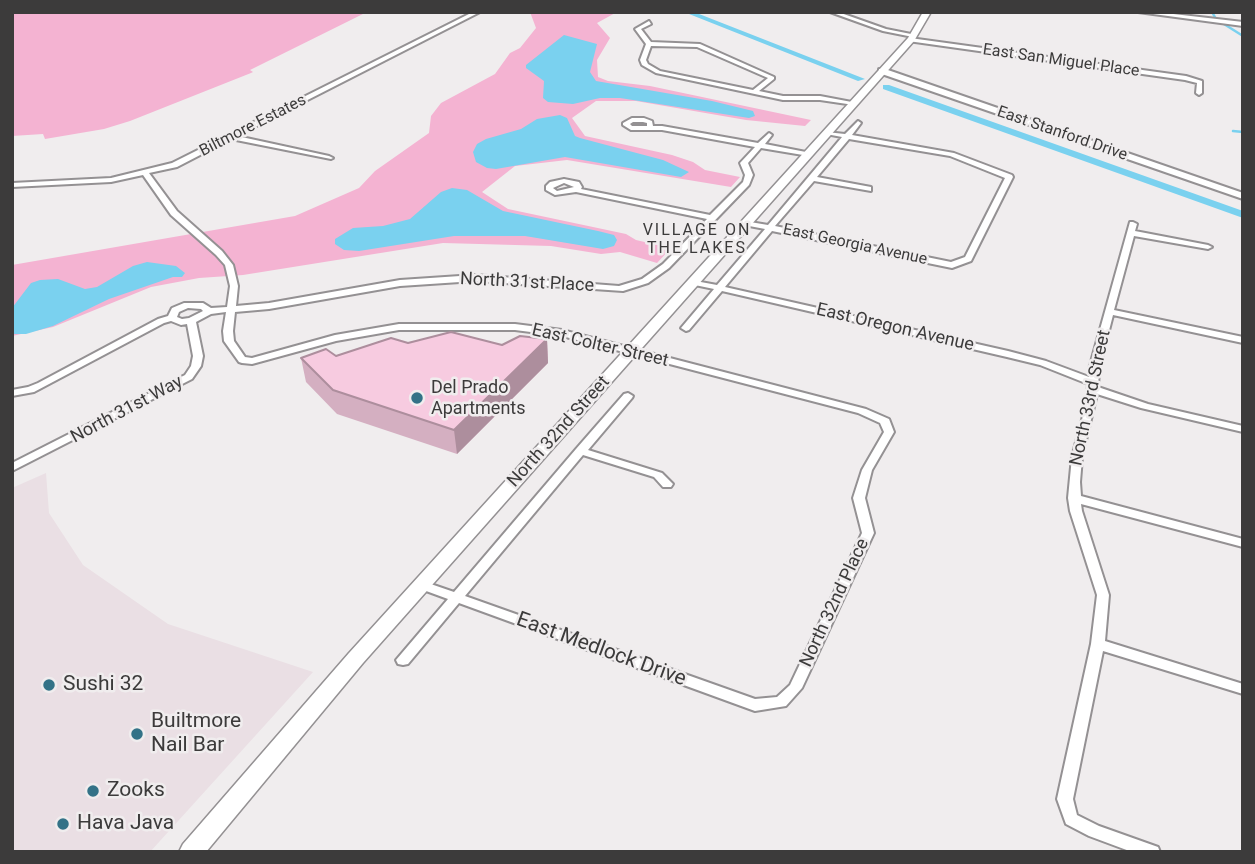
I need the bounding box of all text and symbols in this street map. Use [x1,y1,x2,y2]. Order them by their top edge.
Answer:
street label: East San Miguel Place [982,41,1140,81]
street label: Biltmore Estates [196,91,310,161]
street label: East Stanford Drive [994,103,1130,165]
street label: East Georgia Avenue [781,220,929,270]
district label: VILLAGE ON THE LAKES [644,221,750,259]
street label: North 31st Place [459,269,595,297]
street label: East Oregon Avenue [814,299,976,357]
street label: East Colter Street [530,320,670,372]
street label: North 33rd Street [1066,328,1116,468]
street label: North 31st Way [67,371,187,449]
street label: North 32nd Street [503,372,615,492]
place label: Del Prado Apartments [431,377,526,420]
marker: Del Prado Apartments [409,390,425,406]
street label: North 32nd Place [796,535,874,671]
street label: East Medlock Drive [513,608,689,692]
place label: Sushi 32 [63,672,143,698]
marker: Sushi 32 [41,677,57,693]
place label: Builtmore Nail Bar [151,709,241,759]
marker: Builtmore Nail Bar [129,726,145,742]
place label: Zooks [107,778,165,804]
marker: Zooks [85,783,101,799]
place label: Hava Java [77,811,174,837]
marker: Hava Java [55,816,71,832]

